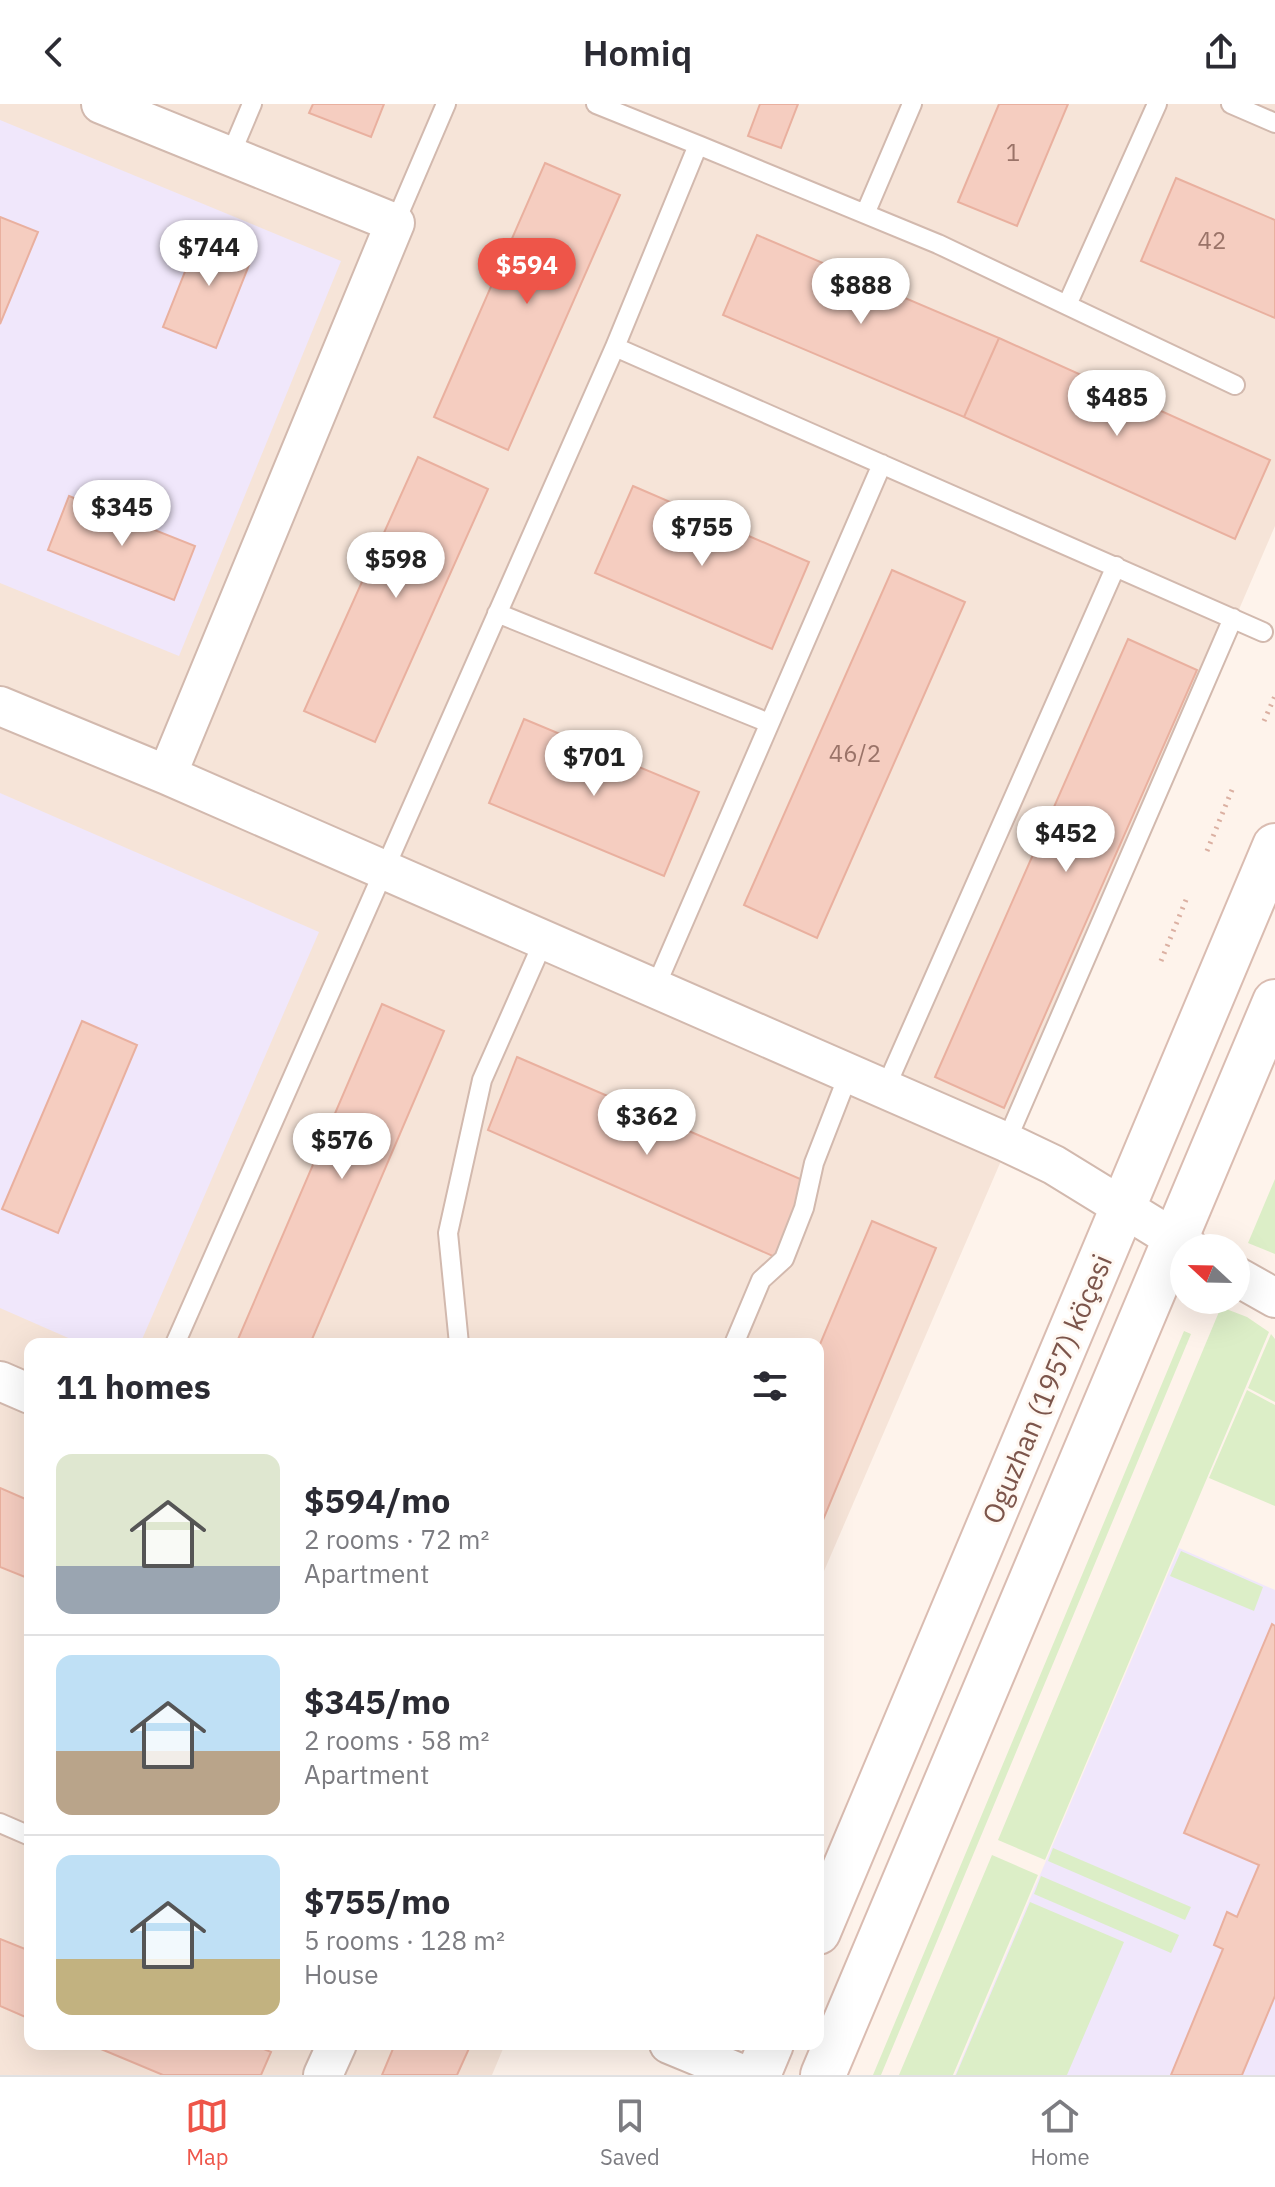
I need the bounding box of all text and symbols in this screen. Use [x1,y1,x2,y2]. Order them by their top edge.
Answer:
text: Homiq [583,29,692,76]
icon: back [32,30,76,74]
icon: share [1199,30,1243,74]
house number: 1 [1006,136,1020,168]
pin: $744 [162,220,256,288]
house number: 42 [1198,224,1226,256]
text: $744 [178,229,240,263]
pin: $594 [480,238,574,306]
text: $594 [496,247,558,281]
pin: $888 [814,258,908,326]
text: $888 [830,267,892,301]
pin: $485 [1070,370,1164,438]
text: $485 [1086,379,1148,413]
pin: $345 [75,480,169,548]
text: $345 [91,489,153,523]
pin: $755 [655,500,749,568]
text: $755 [671,509,733,543]
pin: $598 [349,532,443,600]
text: $598 [365,541,427,575]
pin: $701 [547,730,641,798]
house number: 46/2 [829,737,881,769]
text: $701 [563,739,625,773]
pin: $452 [1019,806,1113,874]
text: $452 [1035,815,1097,849]
pin: $362 [600,1089,694,1157]
text: $362 [616,1098,678,1132]
pin: $576 [295,1113,389,1181]
text: $576 [311,1122,373,1156]
north arrow [1170,1234,1250,1314]
map controls [1170,1234,1250,1314]
street label: Oguzhan (1957) köçesi [973,1248,1120,1529]
text: 11 homes [56,1364,211,1408]
icon: filters [748,1364,792,1408]
text: $594/mo [304,1478,451,1522]
icon: home [120,1486,216,1582]
text: 2 rooms · 72 m² [304,1522,489,1556]
text: Apartment [304,1556,429,1590]
text: $345/mo [304,1679,451,1723]
icon: home [120,1687,216,1783]
text: 2 rooms · 58 m² [304,1723,489,1757]
text: Apartment [304,1757,429,1791]
text: $755/mo [304,1879,451,1923]
icon: home [120,1887,216,1983]
text: 5 rooms · 128 m² [304,1923,505,1957]
text: House [304,1957,379,1991]
tab: Map [185,2094,229,2171]
tab: Saved [600,2094,660,2171]
tab: Home [1030,2094,1090,2171]

